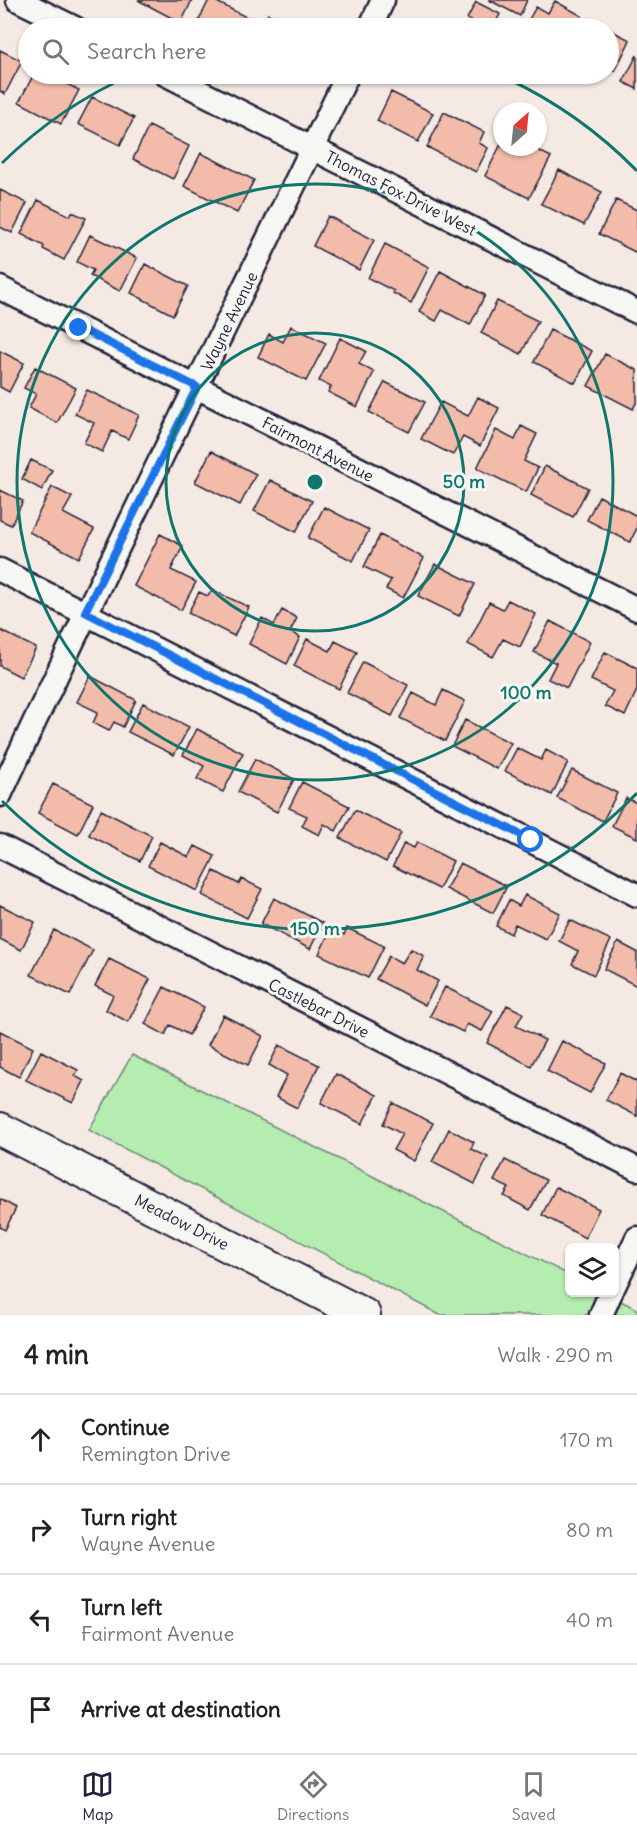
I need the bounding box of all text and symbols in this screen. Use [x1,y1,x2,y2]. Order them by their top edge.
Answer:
search box [18,18,619,84]
icon: search [39,35,72,68]
text: Search here [87,37,206,65]
north arrow [493,102,547,156]
street label: Thomas Fox Drive West [322,146,480,240]
street label: Wayne Avenue [196,268,262,374]
route end [65,314,91,340]
street label: Fairmont Avenue [259,412,377,486]
text: 50 m [443,470,485,493]
centre of rings [305,472,325,492]
text: 100 m [501,681,552,704]
route start [517,826,543,852]
text: 150 m [290,917,340,940]
street label: Castlebar Drive [265,974,373,1042]
street label: Meadow Drive [131,1190,233,1254]
map controls [565,1243,619,1297]
button: layers [565,1243,619,1297]
text: 4 min [24,1338,89,1371]
text: Walk · 290 m [498,1342,613,1367]
text: Continue [81,1413,170,1441]
icon: ahead [24,1423,57,1456]
text: 170 m [560,1427,613,1452]
text: Remington Drive [81,1441,230,1466]
text: Turn right [81,1503,177,1531]
icon: right [24,1513,57,1546]
text: 80 m [566,1517,613,1542]
text: Wayne Avenue [81,1531,215,1556]
text: Turn left [81,1593,162,1621]
icon: left [24,1603,57,1636]
text: 40 m [566,1607,613,1632]
text: Fairmont Avenue [81,1621,234,1646]
icon: arrive [24,1693,57,1726]
text: Arrive at destination [81,1695,281,1723]
tab: Map [81,1768,114,1824]
tab: Directions [277,1768,349,1824]
tab: Saved [512,1768,556,1824]

